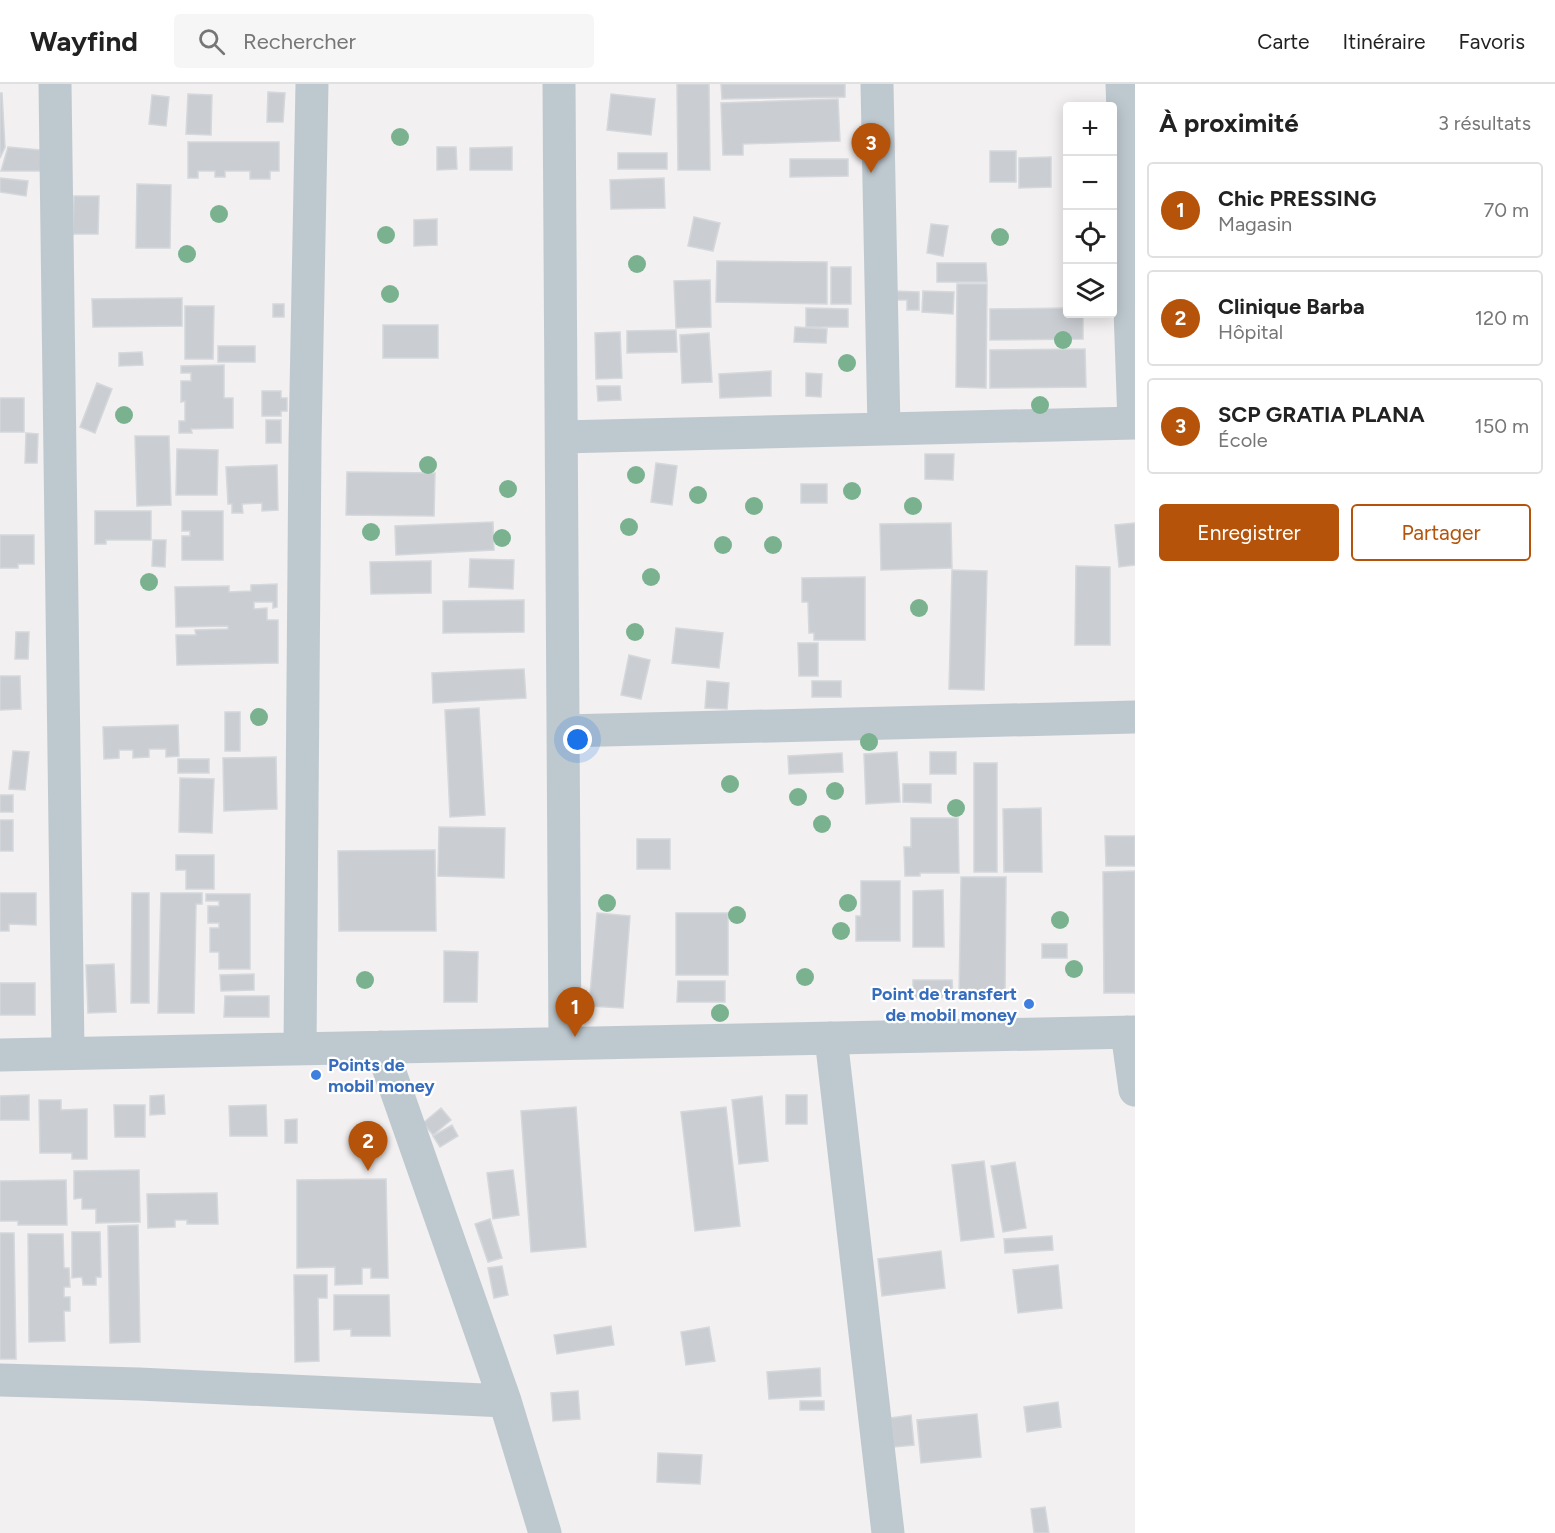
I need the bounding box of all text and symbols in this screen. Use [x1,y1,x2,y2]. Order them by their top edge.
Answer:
search box [174,14,594,68]
text: Wayfind [30,24,138,58]
icon: search [195,25,228,58]
text: Rechercher [243,28,356,55]
text: Carte [1257,29,1310,54]
text: Itinéraire [1343,29,1426,54]
text: Favoris [1459,29,1525,54]
map controls [1063,102,1117,318]
button: + [1063,102,1117,156]
text: À proximité [1159,107,1299,139]
text: 3 résultats [1438,111,1531,135]
pin: 3 [852,124,890,173]
button: − [1063,156,1117,210]
text: Chic PRESSING [1218,185,1376,212]
text: 1 [1176,198,1185,222]
text: 70 m [1483,198,1529,222]
button: locate [1063,210,1117,264]
text: Magasin [1218,212,1292,236]
button: layers [1063,264,1117,318]
text: Clinique Barba [1218,293,1365,320]
text: 2 [1175,306,1186,330]
text: 120 m [1475,306,1529,330]
text: Hôpital [1218,320,1283,344]
text: SCP GRATIA PLANA [1218,401,1425,428]
text: 3 [1175,414,1186,438]
text: 150 m [1474,414,1529,438]
text: École [1218,428,1268,452]
button: Enregistrer [1159,504,1339,561]
button: Partager [1351,504,1531,561]
your location [563,725,592,754]
place label: Point de transfert de mobil money [871,983,1018,1026]
pin: 1 [556,988,594,1037]
marker: Point de transfert de mobil money [1022,997,1036,1011]
place label: Points de mobil money [328,1054,435,1097]
marker: Points de mobil money [309,1068,323,1082]
pin: 2 [348,1122,388,1171]

